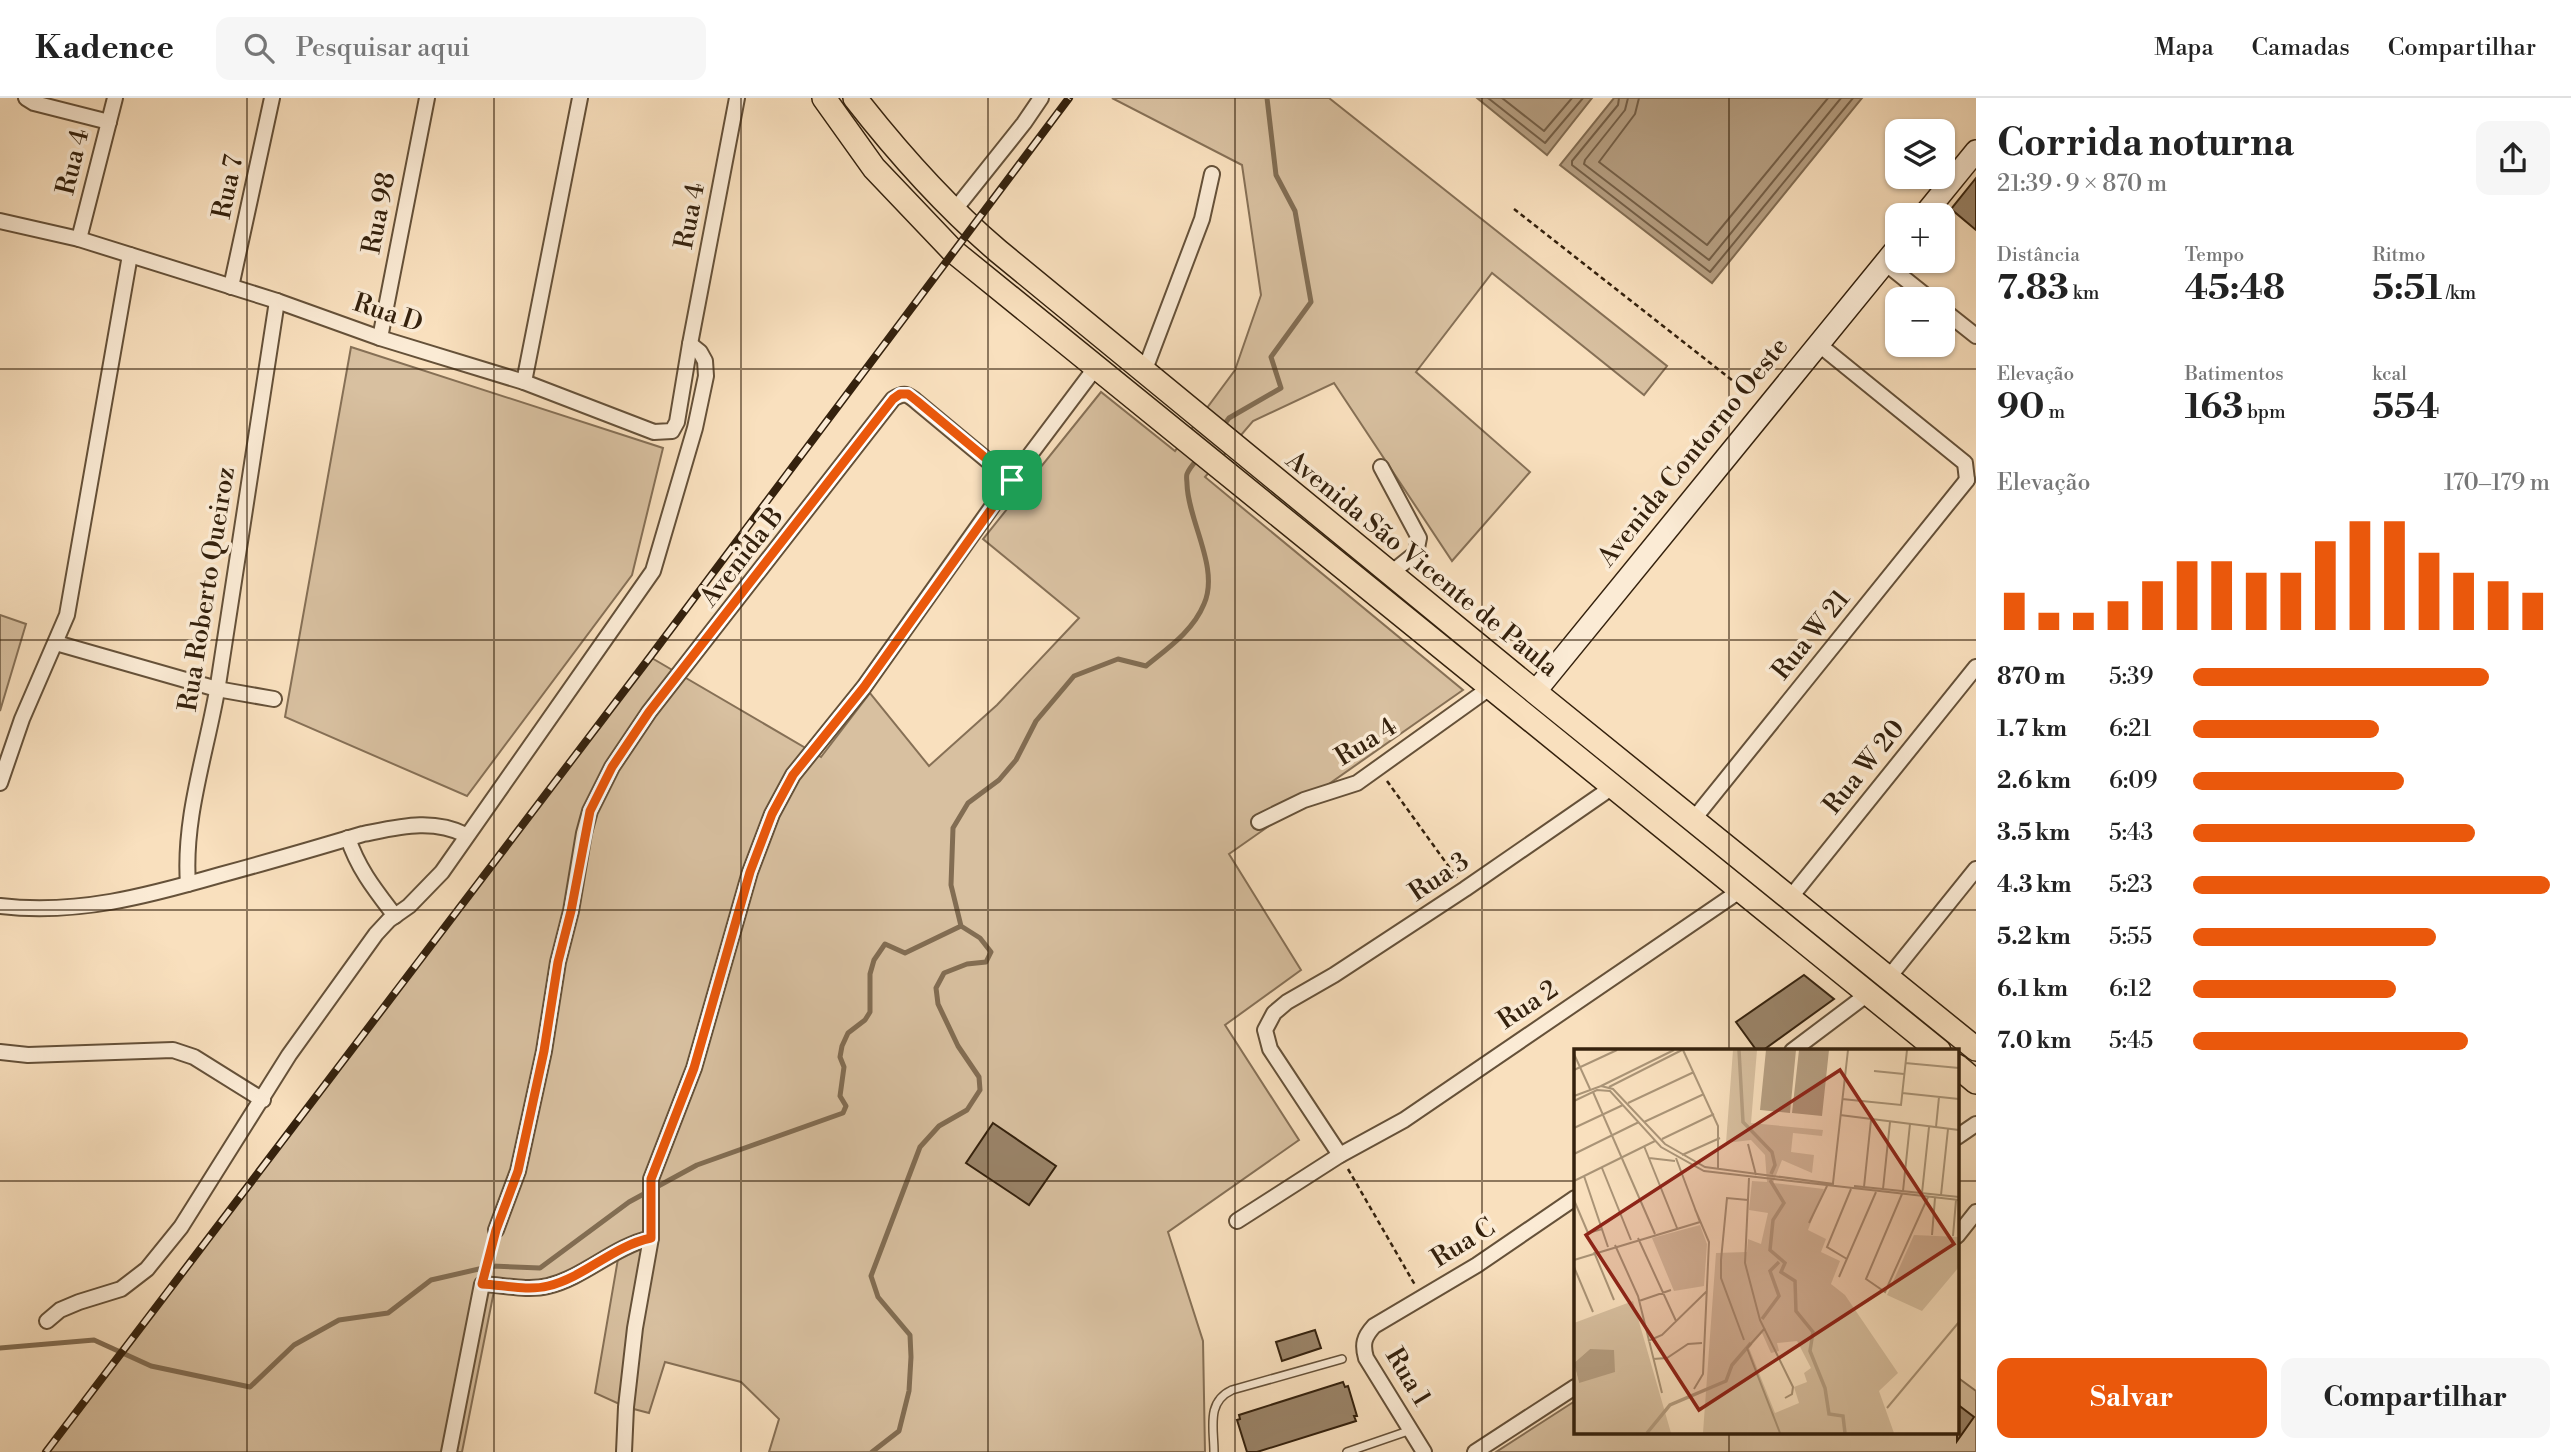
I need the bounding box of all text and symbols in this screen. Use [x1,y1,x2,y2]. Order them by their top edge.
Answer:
search box [216,17,706,80]
text: Kadence [35,28,174,69]
icon: search [240,29,278,67]
text: Pesquisar aqui [296,32,470,64]
text: Mapa [2154,33,2214,63]
text: Camadas [2252,33,2350,63]
text: Compartilhar [2388,33,2536,63]
map controls [1885,119,1955,357]
button: layers [1885,119,1955,189]
text: Corrida noturna [1997,120,2294,167]
button: share [2476,121,2550,195]
street label: Rua 4 [49,126,97,198]
street label: Rua 7 [206,152,250,222]
street label: Rua 98 [355,169,403,257]
text: 21:39 · 9 × 870 m [1997,170,2167,198]
street label: Rua 4 [668,180,712,252]
button: + [1885,203,1955,273]
text: Distância [1997,243,2080,267]
text: Tempo [2185,243,2244,267]
text: Ritmo [2372,243,2426,267]
text: 7.83 [1997,267,2069,310]
text: 45:48 [2185,267,2285,310]
text: 5:51 [2372,267,2442,310]
text: km [2069,281,2099,305]
text: /km [2442,281,2476,305]
street label: Rua D [349,287,427,339]
button: − [1885,287,1955,357]
street label: Avenida Contorno Oeste [1590,331,1795,574]
text: Elevação [1997,362,2074,386]
text: Batimentos [2185,362,2284,386]
text: kcal [2372,362,2407,386]
text: 90 [1997,386,2045,429]
text: 163 [2185,386,2243,429]
text: 554 [2372,386,2440,429]
text: m [2045,400,2065,424]
text: bpm [2243,400,2286,424]
street label: Avenida São Vicente de Paula [1279,444,1565,684]
pin [982,450,1042,510]
icon: arrive [993,461,1031,499]
street label: Rua Roberto Queiroz [172,464,242,714]
text: Elevação [1997,469,2090,497]
text: 170–179 m [2444,469,2550,497]
street label: Avenida B [692,501,791,614]
street label: Rua W 21 [1765,584,1857,686]
text: 870 m [1997,663,2065,691]
text: 5:39 [2109,663,2154,691]
street label: Rua 4 [1329,711,1403,773]
street label: Rua W 20 [1816,713,1912,821]
text: 1.7 km [1997,715,2067,743]
text: 6:21 [2109,715,2151,743]
text: 2.6 km [1997,767,2071,795]
text: 6:09 [2109,767,2157,795]
text: 3.5 km [1997,819,2070,847]
text: 5:43 [2109,819,2153,847]
street label: Rua 3 [1403,845,1475,909]
text: 4.3 km [1997,871,2071,899]
text: 5:23 [2109,871,2153,899]
text: 5.2 km [1997,923,2071,951]
text: 5:55 [2109,923,2152,951]
street label: Rua 2 [1492,973,1564,1037]
text: 6.1 km [1997,975,2068,1003]
text: 6:12 [2109,975,2152,1003]
text: 7.0 km [1997,1027,2071,1055]
text: 5:45 [2109,1027,2153,1055]
inset map [1574,1049,1958,1434]
street label: Rua C [1425,1211,1501,1275]
street label: Rua 1 [1378,1342,1438,1412]
button: Salvar [1997,1358,2267,1438]
button: Compartilhar [2281,1358,2550,1438]

